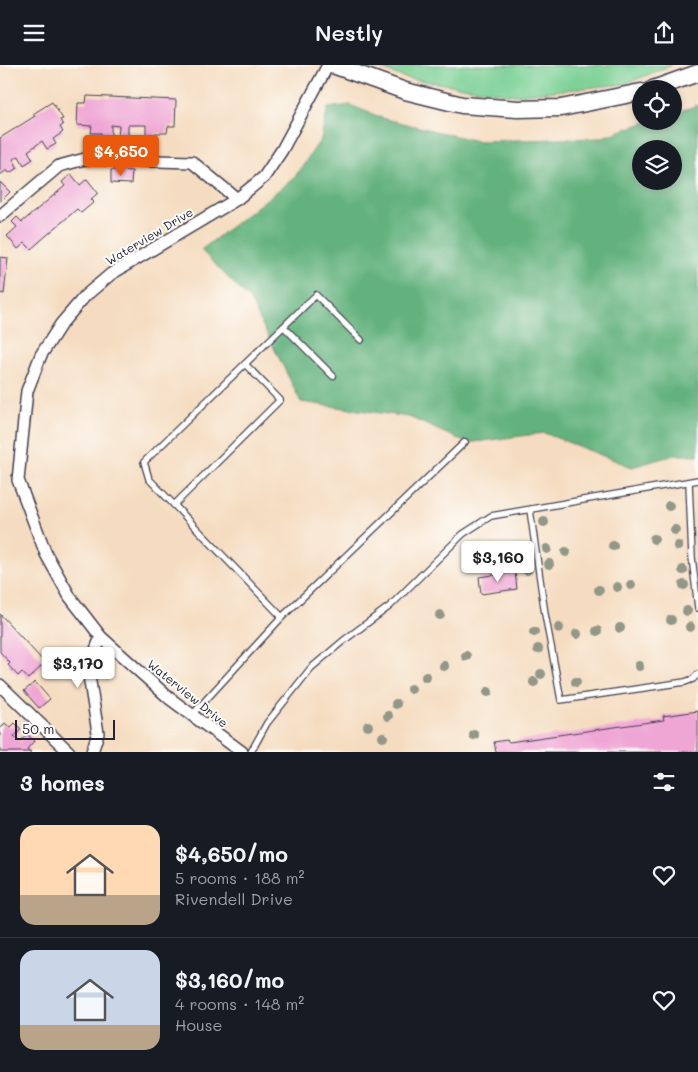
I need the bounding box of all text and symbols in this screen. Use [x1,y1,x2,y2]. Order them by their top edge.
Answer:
text: Nestly [315,18,383,47]
icon: menu [20,19,48,47]
icon: share [650,19,678,47]
map controls [632,80,682,190]
button: locate [632,80,682,130]
pin: $4,650 [80,135,162,177]
text: $4,650 [94,140,148,161]
button: layers [632,140,682,190]
street label: Waterview Drive [102,204,196,268]
pin: $3,160 [457,541,539,583]
text: $3,160 [472,546,524,567]
pin: $3,170 [37,647,119,689]
text: $3,170 [53,652,103,673]
street label: Waterview Drive [144,656,232,730]
scale bar [15,717,115,740]
text: 50 m [22,719,54,738]
icon: filters [650,768,678,796]
text: 3 homes [20,769,105,796]
text: $4,650/mo [175,840,288,867]
icon: home [60,845,120,905]
icon: heart [650,861,678,889]
text: 5 rooms · 188 m² [175,867,305,888]
text: Rivendell Drive [175,888,293,909]
text: $3,160/mo [175,966,284,993]
icon: home [60,970,120,1030]
icon: heart [650,986,678,1014]
text: 4 rooms · 148 m² [175,993,304,1014]
text: House [175,1014,222,1035]

